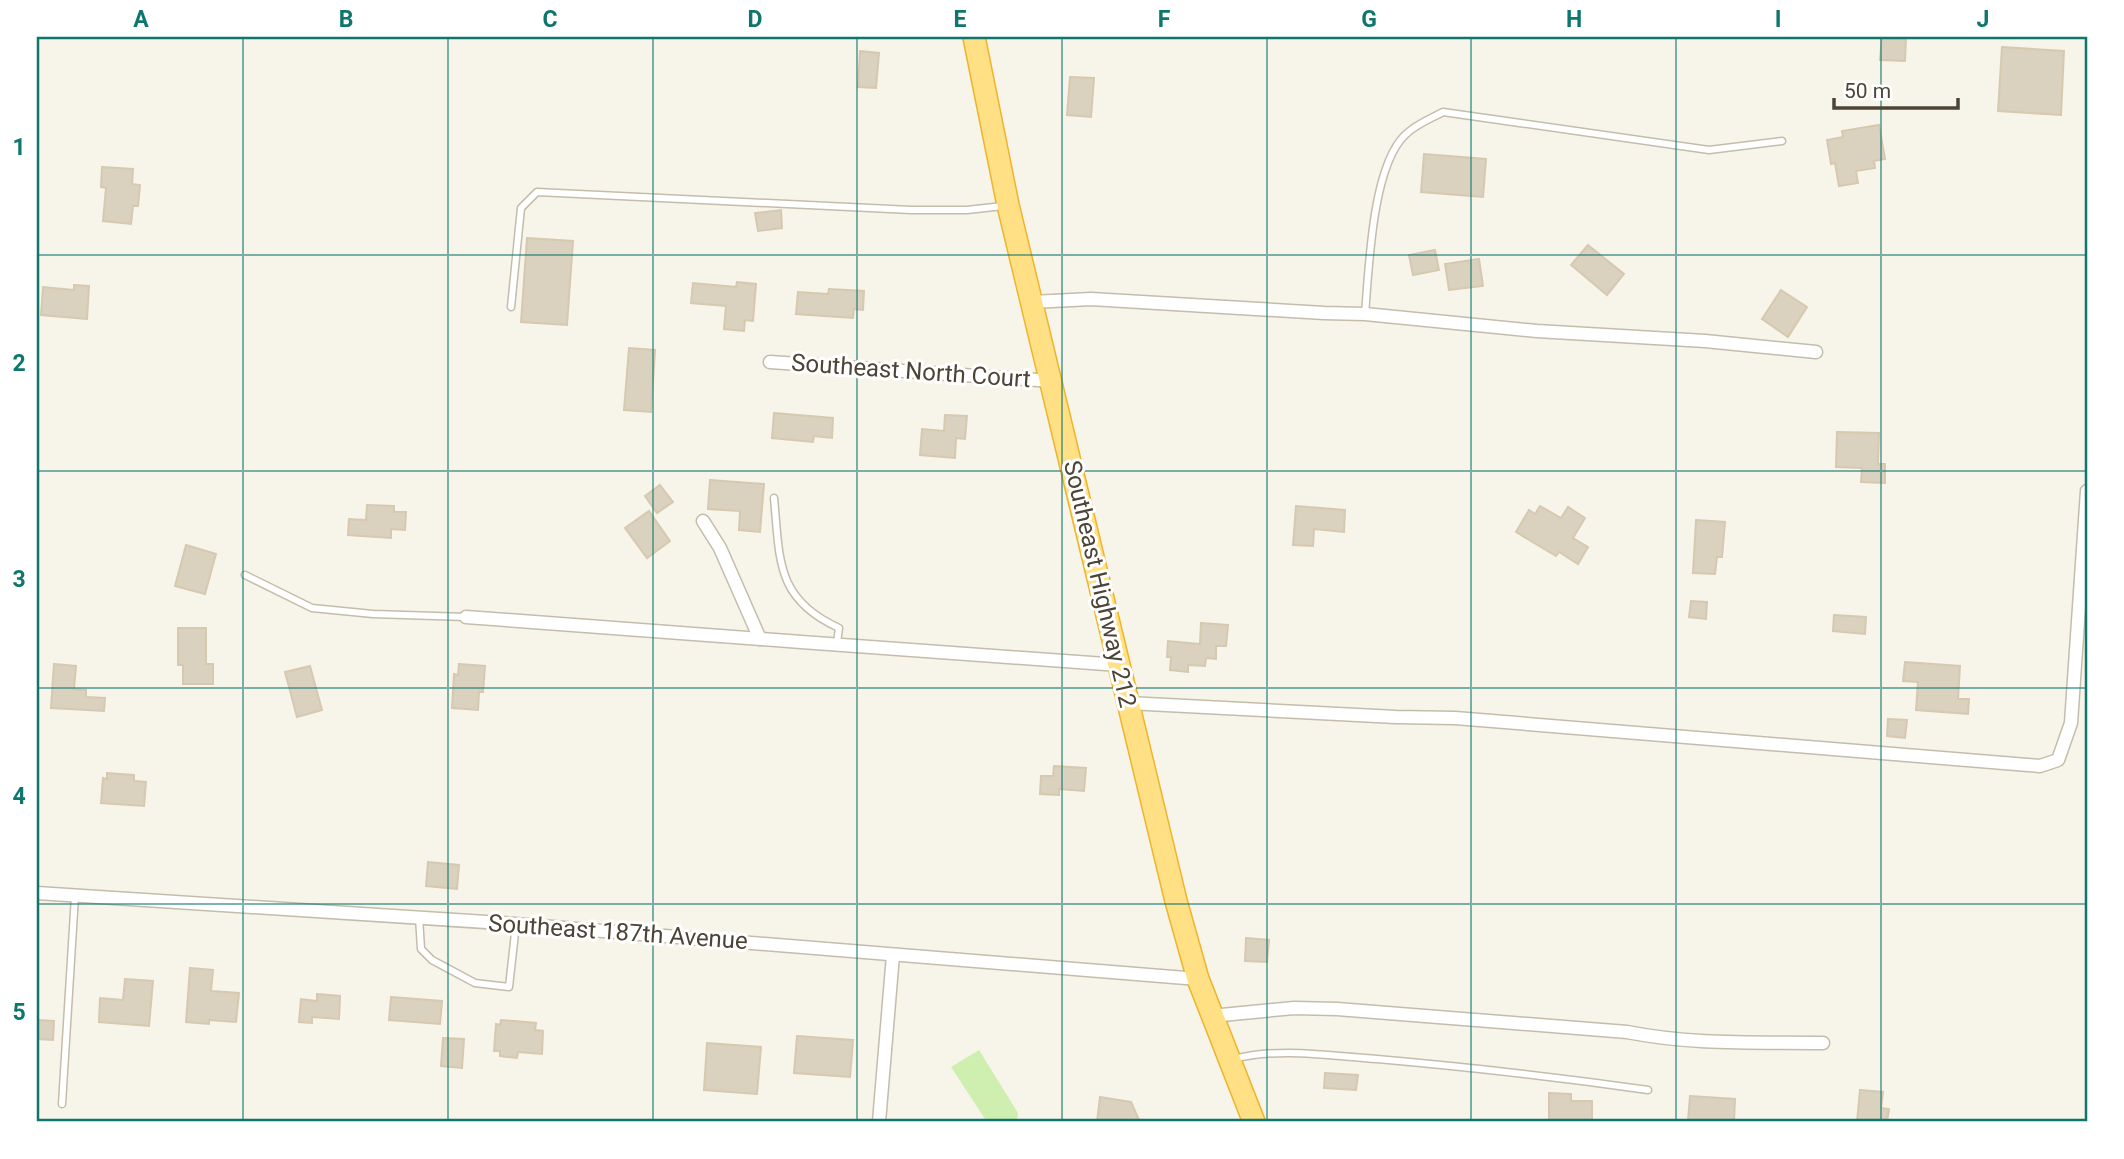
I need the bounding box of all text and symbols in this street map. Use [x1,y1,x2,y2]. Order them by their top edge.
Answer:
text: A [133,6,149,33]
text: B [339,6,353,33]
text: C [542,6,558,33]
text: D [748,6,762,33]
text: E [954,6,967,33]
text: F [1158,6,1171,33]
text: G [1361,6,1377,33]
text: H [1566,6,1582,33]
text: I [1775,6,1781,33]
text: J [1977,6,1989,33]
scale bar [1834,66,1958,110]
text: 50 m [1844,79,1891,103]
text: 1 [12,134,26,161]
street label: Southeast North Court [790,349,1032,393]
text: 2 [12,350,26,377]
street label: Southeast Highway 212 [1058,458,1142,710]
text: 3 [12,566,26,593]
text: 4 [12,783,26,810]
street label: Southeast 187th Avenue [487,909,749,955]
text: 5 [12,999,26,1026]

